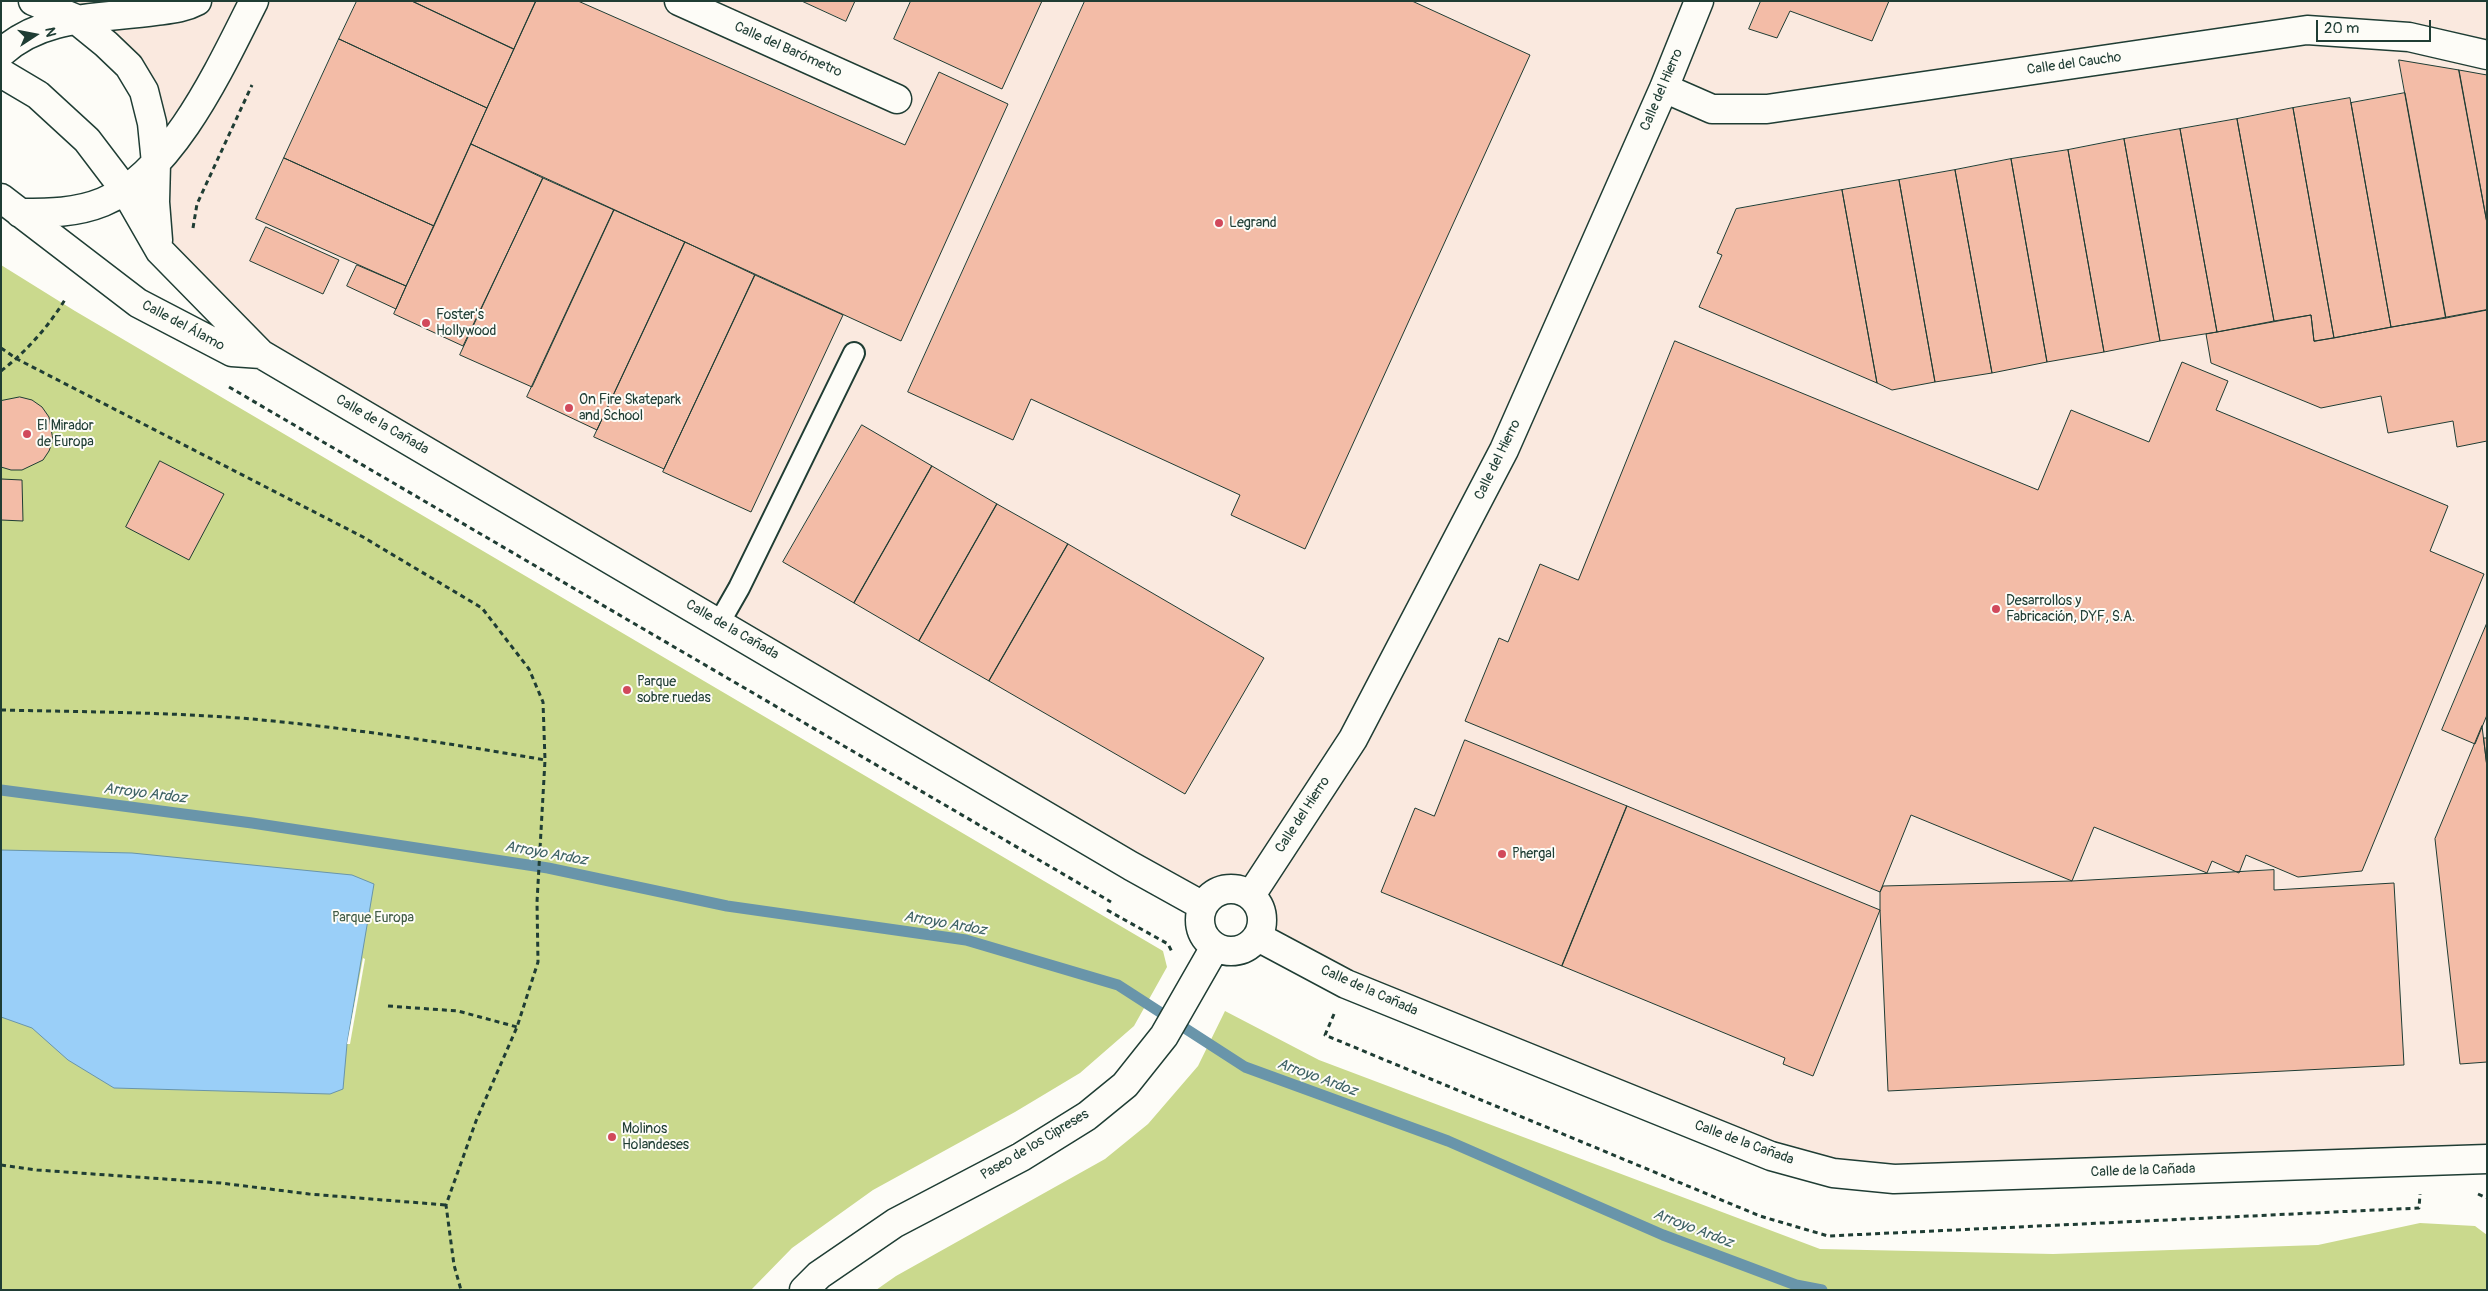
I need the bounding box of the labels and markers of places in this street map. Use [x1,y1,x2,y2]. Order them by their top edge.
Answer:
place label: Legrand [1229,215,1277,231]
marker: Legrand [1213,217,1225,229]
place label: Foster's Hollywood [436,307,496,340]
marker: Foster's Hollywood [420,317,432,329]
place label: On Fire Skatepark and School [579,392,681,424]
marker: On Fire Skatepark and School [563,402,575,414]
place label: El Mirador de Europa [37,418,94,451]
marker: El Mirador de Europa [21,428,33,440]
place label: Desarrollos y Fabricación, DYF, S.A. [2006,593,2135,626]
marker: Desarrollos y Fabricación, DYF, S.A. [1990,603,2002,615]
place label: Parque sobre ruedas [637,674,711,706]
marker: Parque sobre ruedas [621,684,633,696]
place label: Phergal [1512,846,1555,862]
marker: Phergal [1496,848,1508,860]
place label: Molinos Holandeses [622,1121,689,1154]
marker: Molinos Holandeses [606,1131,618,1143]

